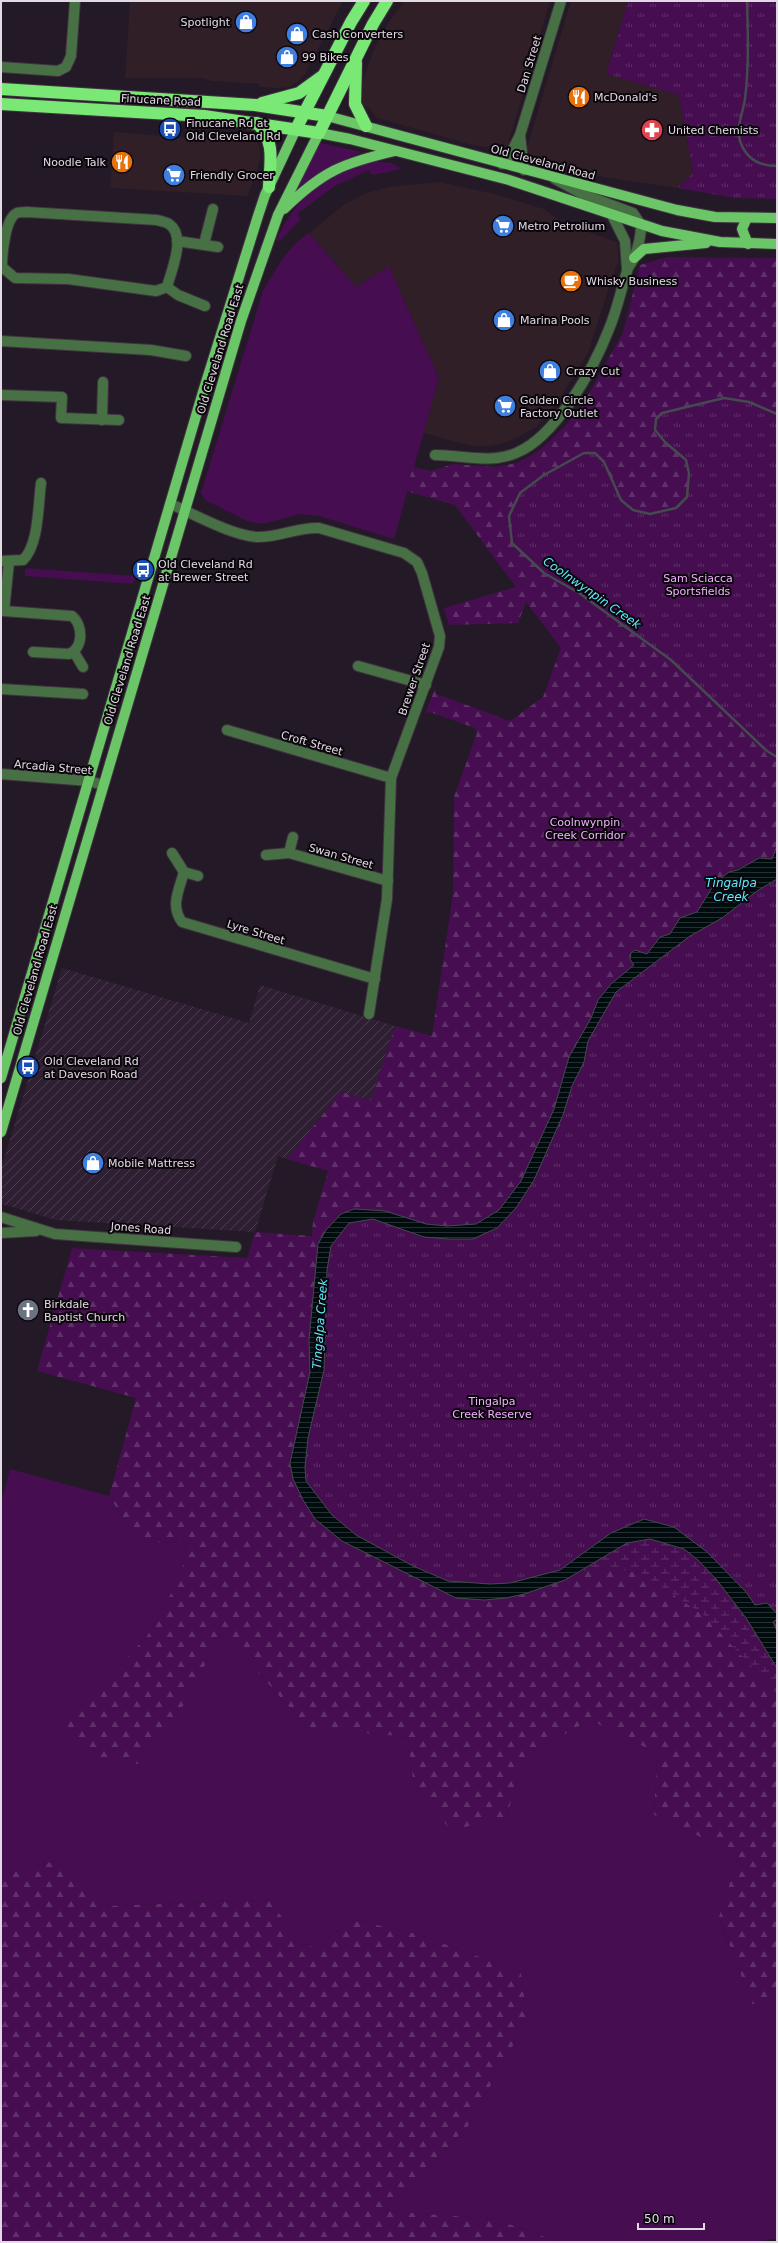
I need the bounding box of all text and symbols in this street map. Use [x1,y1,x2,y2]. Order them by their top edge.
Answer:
shop icon: Spotlight [233,9,259,35]
place label: Spotlight [181,16,231,29]
shop icon: Cash Converters [284,21,310,47]
place label: Cash Converters [312,28,403,41]
street label: Dan Street [515,33,545,94]
shop icon: 99 Bikes [274,44,300,70]
place label: 99 Bikes [302,51,349,64]
restaurant icon: McDonald's [566,84,592,110]
place label: McDonald's [594,91,658,104]
street label: Finucane Road [121,92,201,109]
bus stop icon: Finucane Rd at Old Cleveland Rd [157,116,183,142]
place label: Finucane Rd at Old Cleveland Rd [186,117,281,143]
pharmacy icon: United Chemists [639,117,665,143]
place label: United Chemists [668,124,759,137]
street label: Old Cleveland Road [489,142,597,183]
restaurant icon: Noodle Talk [109,149,135,175]
place label: Noodle Talk [43,156,107,169]
supermarket icon: Friendly Grocer [161,162,187,188]
place label: Friendly Grocer [190,169,274,182]
supermarket icon: Metro Petrolium [490,213,516,239]
place label: Metro Petrolium [518,220,605,233]
cafe icon: Whisky Business [558,268,584,294]
place label: Whisky Business [586,275,677,288]
street label: Old Cleveland Road East [195,282,247,416]
shop icon: Marina Pools [491,307,517,333]
place label: Marina Pools [520,314,590,327]
shop icon: Crazy Cut [537,358,563,384]
place label: Crazy Cut [566,365,620,378]
supermarket icon: Golden Circle Factory Outlet [492,393,518,419]
place label: Golden Circle Factory Outlet [520,394,598,420]
water label: Coolnwynpin Creek [541,554,644,633]
bus stop icon: Old Cleveland Rd at Brewer Street [130,557,156,583]
place label: Old Cleveland Rd at Brewer Street [158,558,253,584]
park label: Sam Sciacca Sportsfields [663,572,733,598]
street label: Old Cleveland Road East [102,593,154,727]
street label: Brewer Street [396,641,433,717]
street label: Croft Street [279,728,345,759]
street label: Arcadia Street [13,758,93,777]
park label: Coolnwynpin Creek Corridor [545,816,625,842]
street label: Swan Street [307,841,375,872]
water label: Tingalpa Creek [705,876,757,904]
street label: Old Cleveland Road East [11,903,61,1037]
street label: Lyre Street [225,918,287,948]
bus stop icon: Old Cleveland Rd at Daveson Road [15,1054,41,1080]
place label: Old Cleveland Rd at Daveson Road [44,1055,139,1081]
shop icon: Mobile Mattress [80,1150,106,1176]
place label: Mobile Mattress [108,1157,195,1170]
street label: Jones Road [109,1220,172,1237]
water label: Tingalpa Creek [310,1277,330,1370]
church icon: Birkdale Baptist Church [15,1297,41,1323]
place label: Birkdale Baptist Church [44,1298,125,1324]
park label: Tingalpa Creek Reserve [452,1395,532,1421]
scale bar [638,2205,704,2231]
text: 50 m [644,2212,675,2226]

